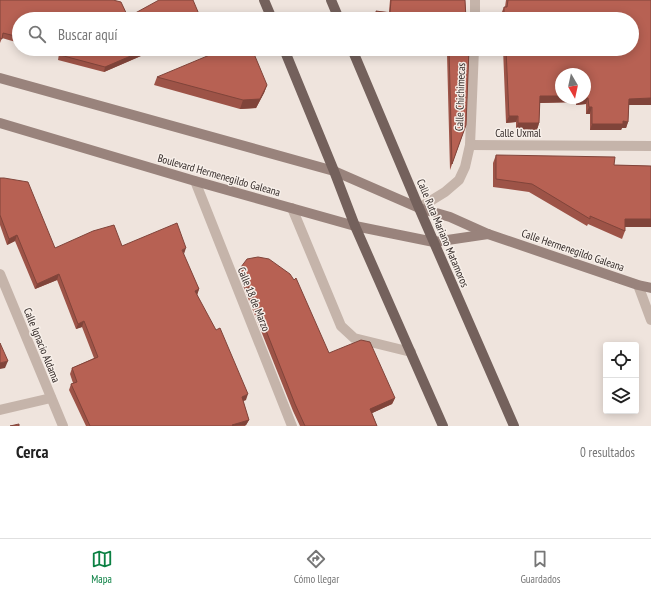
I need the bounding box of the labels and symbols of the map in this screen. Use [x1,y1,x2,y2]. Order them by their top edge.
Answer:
street label: Calle Chichimecas [452,62,468,131]
north arrow [555,68,591,104]
street label: Calle Uxmal [495,126,541,140]
street label: Boulevard Hermenegildo Galeana [156,151,282,199]
street label: Calle Ruta Mariano Matamoros [414,177,472,290]
street label: Calle Hermenegildo Galeana [520,226,626,274]
street label: Calle 18 de Marzo [235,265,273,333]
street label: Calle Ignacio Aldama [21,306,63,384]

